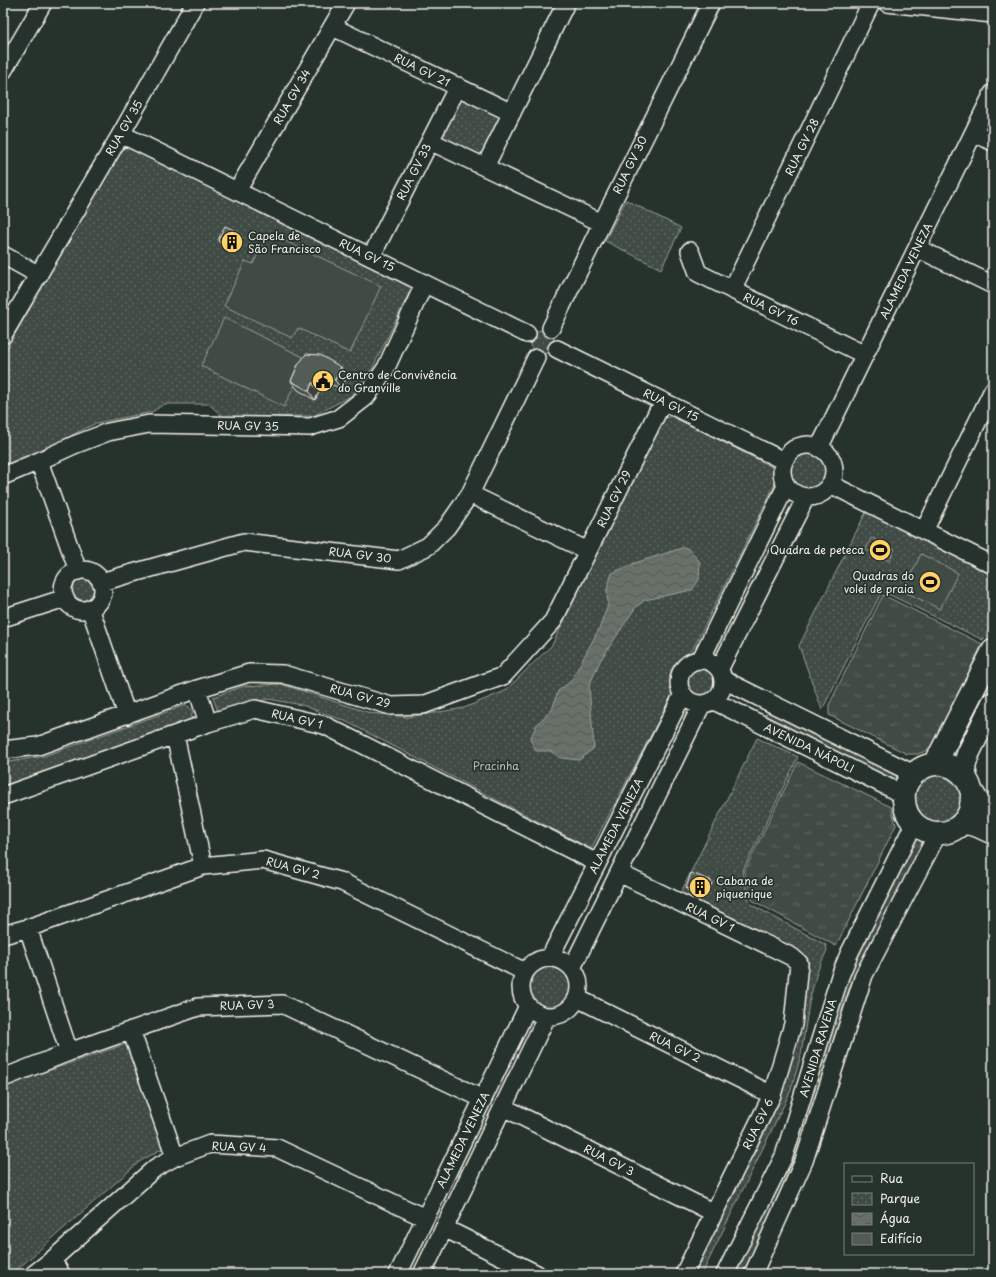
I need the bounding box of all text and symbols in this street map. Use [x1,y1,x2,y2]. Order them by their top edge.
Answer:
street label: RUA GV 21 [391,49,453,90]
street label: RUA GV 34 [269,66,314,128]
street label: RUA GV 35 [101,97,146,159]
street label: RUA GV 28 [780,115,823,178]
street label: RUA GV 30 [608,133,651,197]
street label: RUA GV 33 [392,140,435,203]
street label: ALAMEDA VENEZA [875,220,936,322]
place label: Capela de São Francisco [248,227,321,257]
building icon: Capela de São Francisco [219,229,245,255]
street label: RUA GV 15 [337,234,398,275]
street label: RUA GV 16 [740,288,802,329]
place label: Centro de Convivência do Granville [338,366,457,396]
public building icon: Centro de Convivência do Granville [310,368,336,394]
street label: RUA GV 15 [641,384,702,425]
street label: RUA GV 35 [217,416,279,435]
street label: RUA GV 29 [592,467,635,530]
sports icon: Quadra de peteca [867,537,893,563]
place label: Quadra de peteca [770,541,864,558]
street label: RUA GV 30 [328,542,392,567]
place label: Quadras do volei de praia [844,567,914,597]
sports icon: Quadras do volei de praia [917,569,943,595]
street label: RUA GV 29 [328,679,392,712]
street label: RUA GV 1 [270,704,325,733]
street label: AVENIDA NÁPOLI [761,718,857,777]
park label: Pracinha [473,757,519,774]
street label: ALAMEDA VENEZA [584,775,647,876]
street label: RUA GV 2 [264,852,322,883]
place label: Cabana de piquenique [716,872,774,902]
building icon: Cabana de piquenique [687,874,713,900]
street label: RUA GV 1 [683,897,737,936]
street label: RUA GV 3 [219,995,275,1014]
street label: AVENIDA RAVENA [794,997,841,1099]
street label: RUA GV 2 [647,1027,704,1066]
street label: ALAMEDA VENEZA [432,1089,493,1191]
street label: RUA GV 6 [738,1095,777,1152]
street label: RUA GV 4 [211,1137,267,1156]
street label: RUA GV 3 [581,1140,637,1180]
legend [844,1163,974,1255]
text: Rua [880,1169,904,1187]
text: Parque [880,1189,920,1207]
text: Água [880,1209,911,1227]
text: Edifício [880,1229,922,1247]

